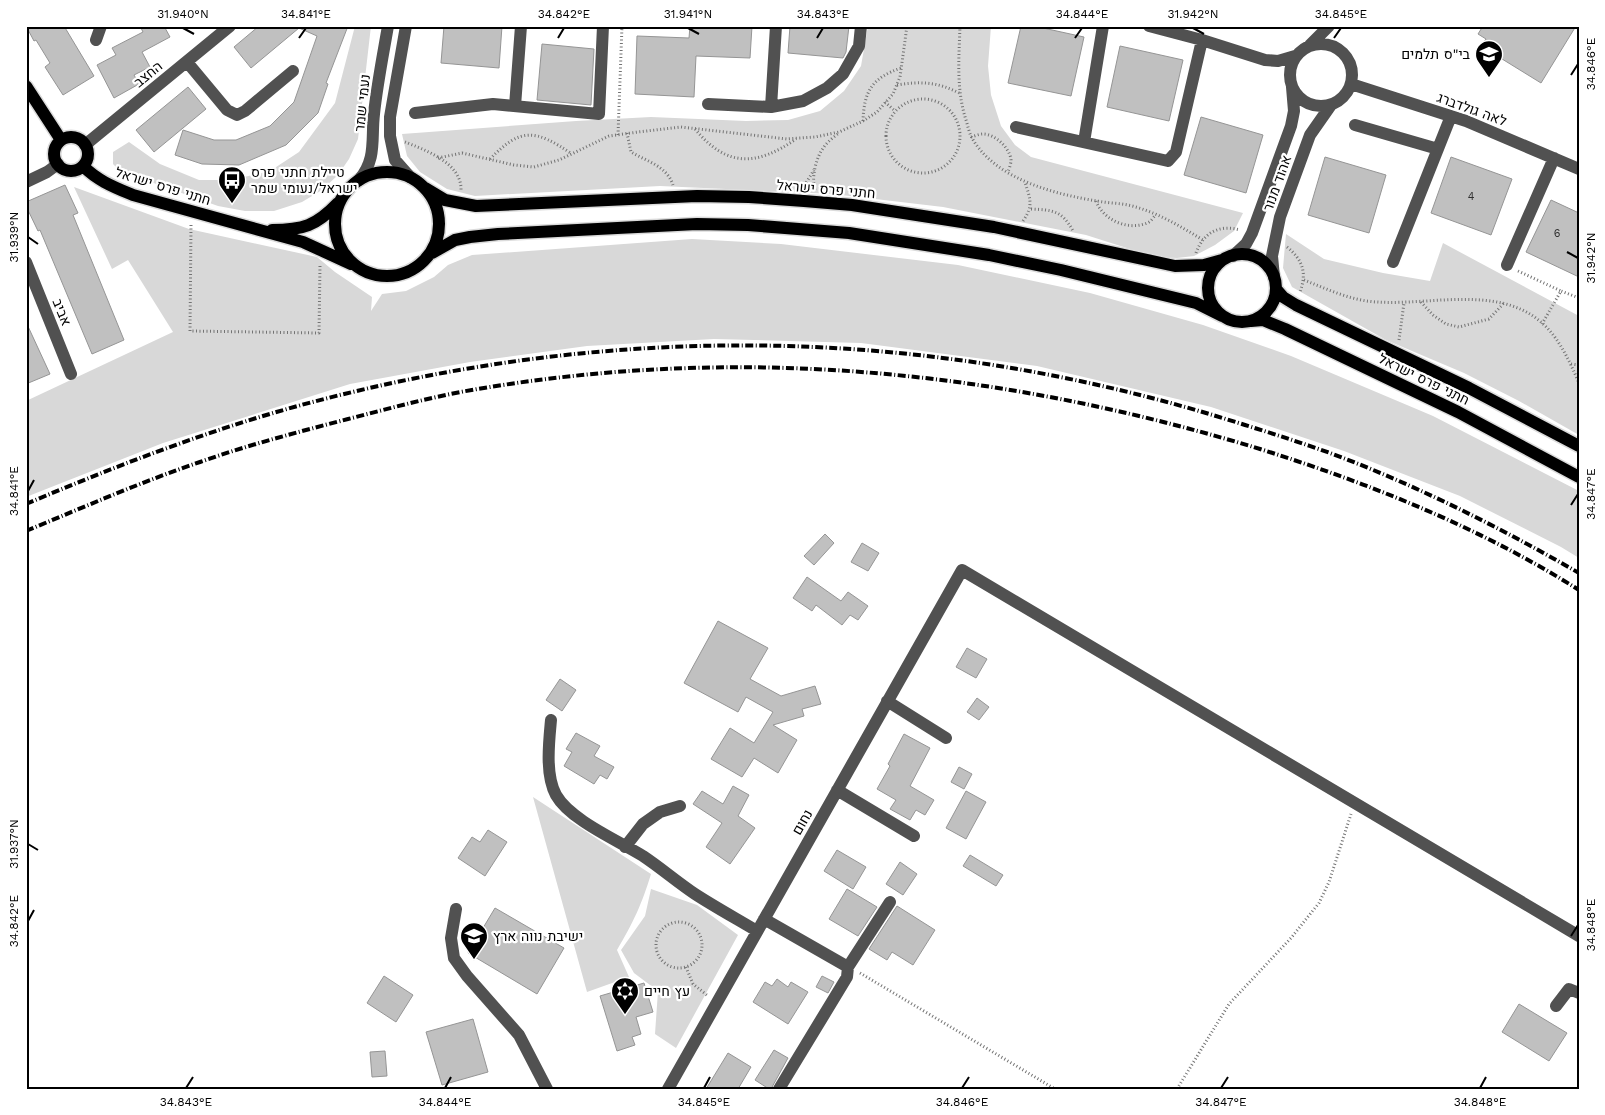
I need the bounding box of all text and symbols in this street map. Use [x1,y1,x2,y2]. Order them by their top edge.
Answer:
text: 31.940°N [157,7,209,21]
text: 34.841°E [281,7,331,21]
text: 34.842°E [538,7,590,21]
text: 31.941°N [664,7,712,21]
text: 34.843°E [797,7,849,21]
text: 34.844°E [1056,7,1109,21]
text: 31.942°N [1168,7,1218,21]
text: 34.845°E [1315,7,1367,21]
text: 34.846°E [1584,37,1598,90]
school or university icon: בי"ס תלמים [1474,39,1504,78]
place label: בי"ס תלמים [1401,46,1471,62]
street label: החצב [131,58,165,90]
street label: נעמי שמר [351,73,373,133]
street label: לאה גולדברג [1435,89,1509,129]
street label: אהוד מנור [1259,153,1295,213]
street label: חתני פרס ישראל [113,164,213,208]
place label: טיילת חתני פרס ישראל/נעומי שמר [251,164,358,196]
bus stop icon: טיילת חתני פרס ישראל/נעומי שמר [217,165,247,204]
street label: חתני פרס ישראל [776,177,876,201]
house number: 4 [1468,190,1475,203]
text: 31.939°N [7,212,21,262]
house number: 6 [1554,227,1561,240]
text: 31.942°N [1584,233,1598,283]
street label: אביב [49,296,75,328]
street label: חתני פרס ישראל [1376,350,1472,408]
text: 34.841°E [7,466,21,516]
text: 34.847°E [1584,468,1598,520]
street label: נחום [788,806,816,838]
text: 31.937°N [7,819,21,869]
text: 34.842°E [7,895,21,947]
text: 34.848°E [1584,898,1598,951]
school or university icon: ישיבת נווה ארץ [459,921,489,960]
place label: ישיבת נווה ארץ [493,928,583,944]
synagogue icon: עץ חיים [610,976,640,1015]
place label: עץ חיים [644,983,690,999]
text: 34.843°E [160,1095,212,1109]
text: 34.844°E [419,1095,472,1109]
text: 34.845°E [678,1095,730,1109]
text: 34.846°E [936,1095,989,1109]
text: 34.847°E [1195,1095,1247,1109]
text: 34.848°E [1454,1095,1507,1109]

